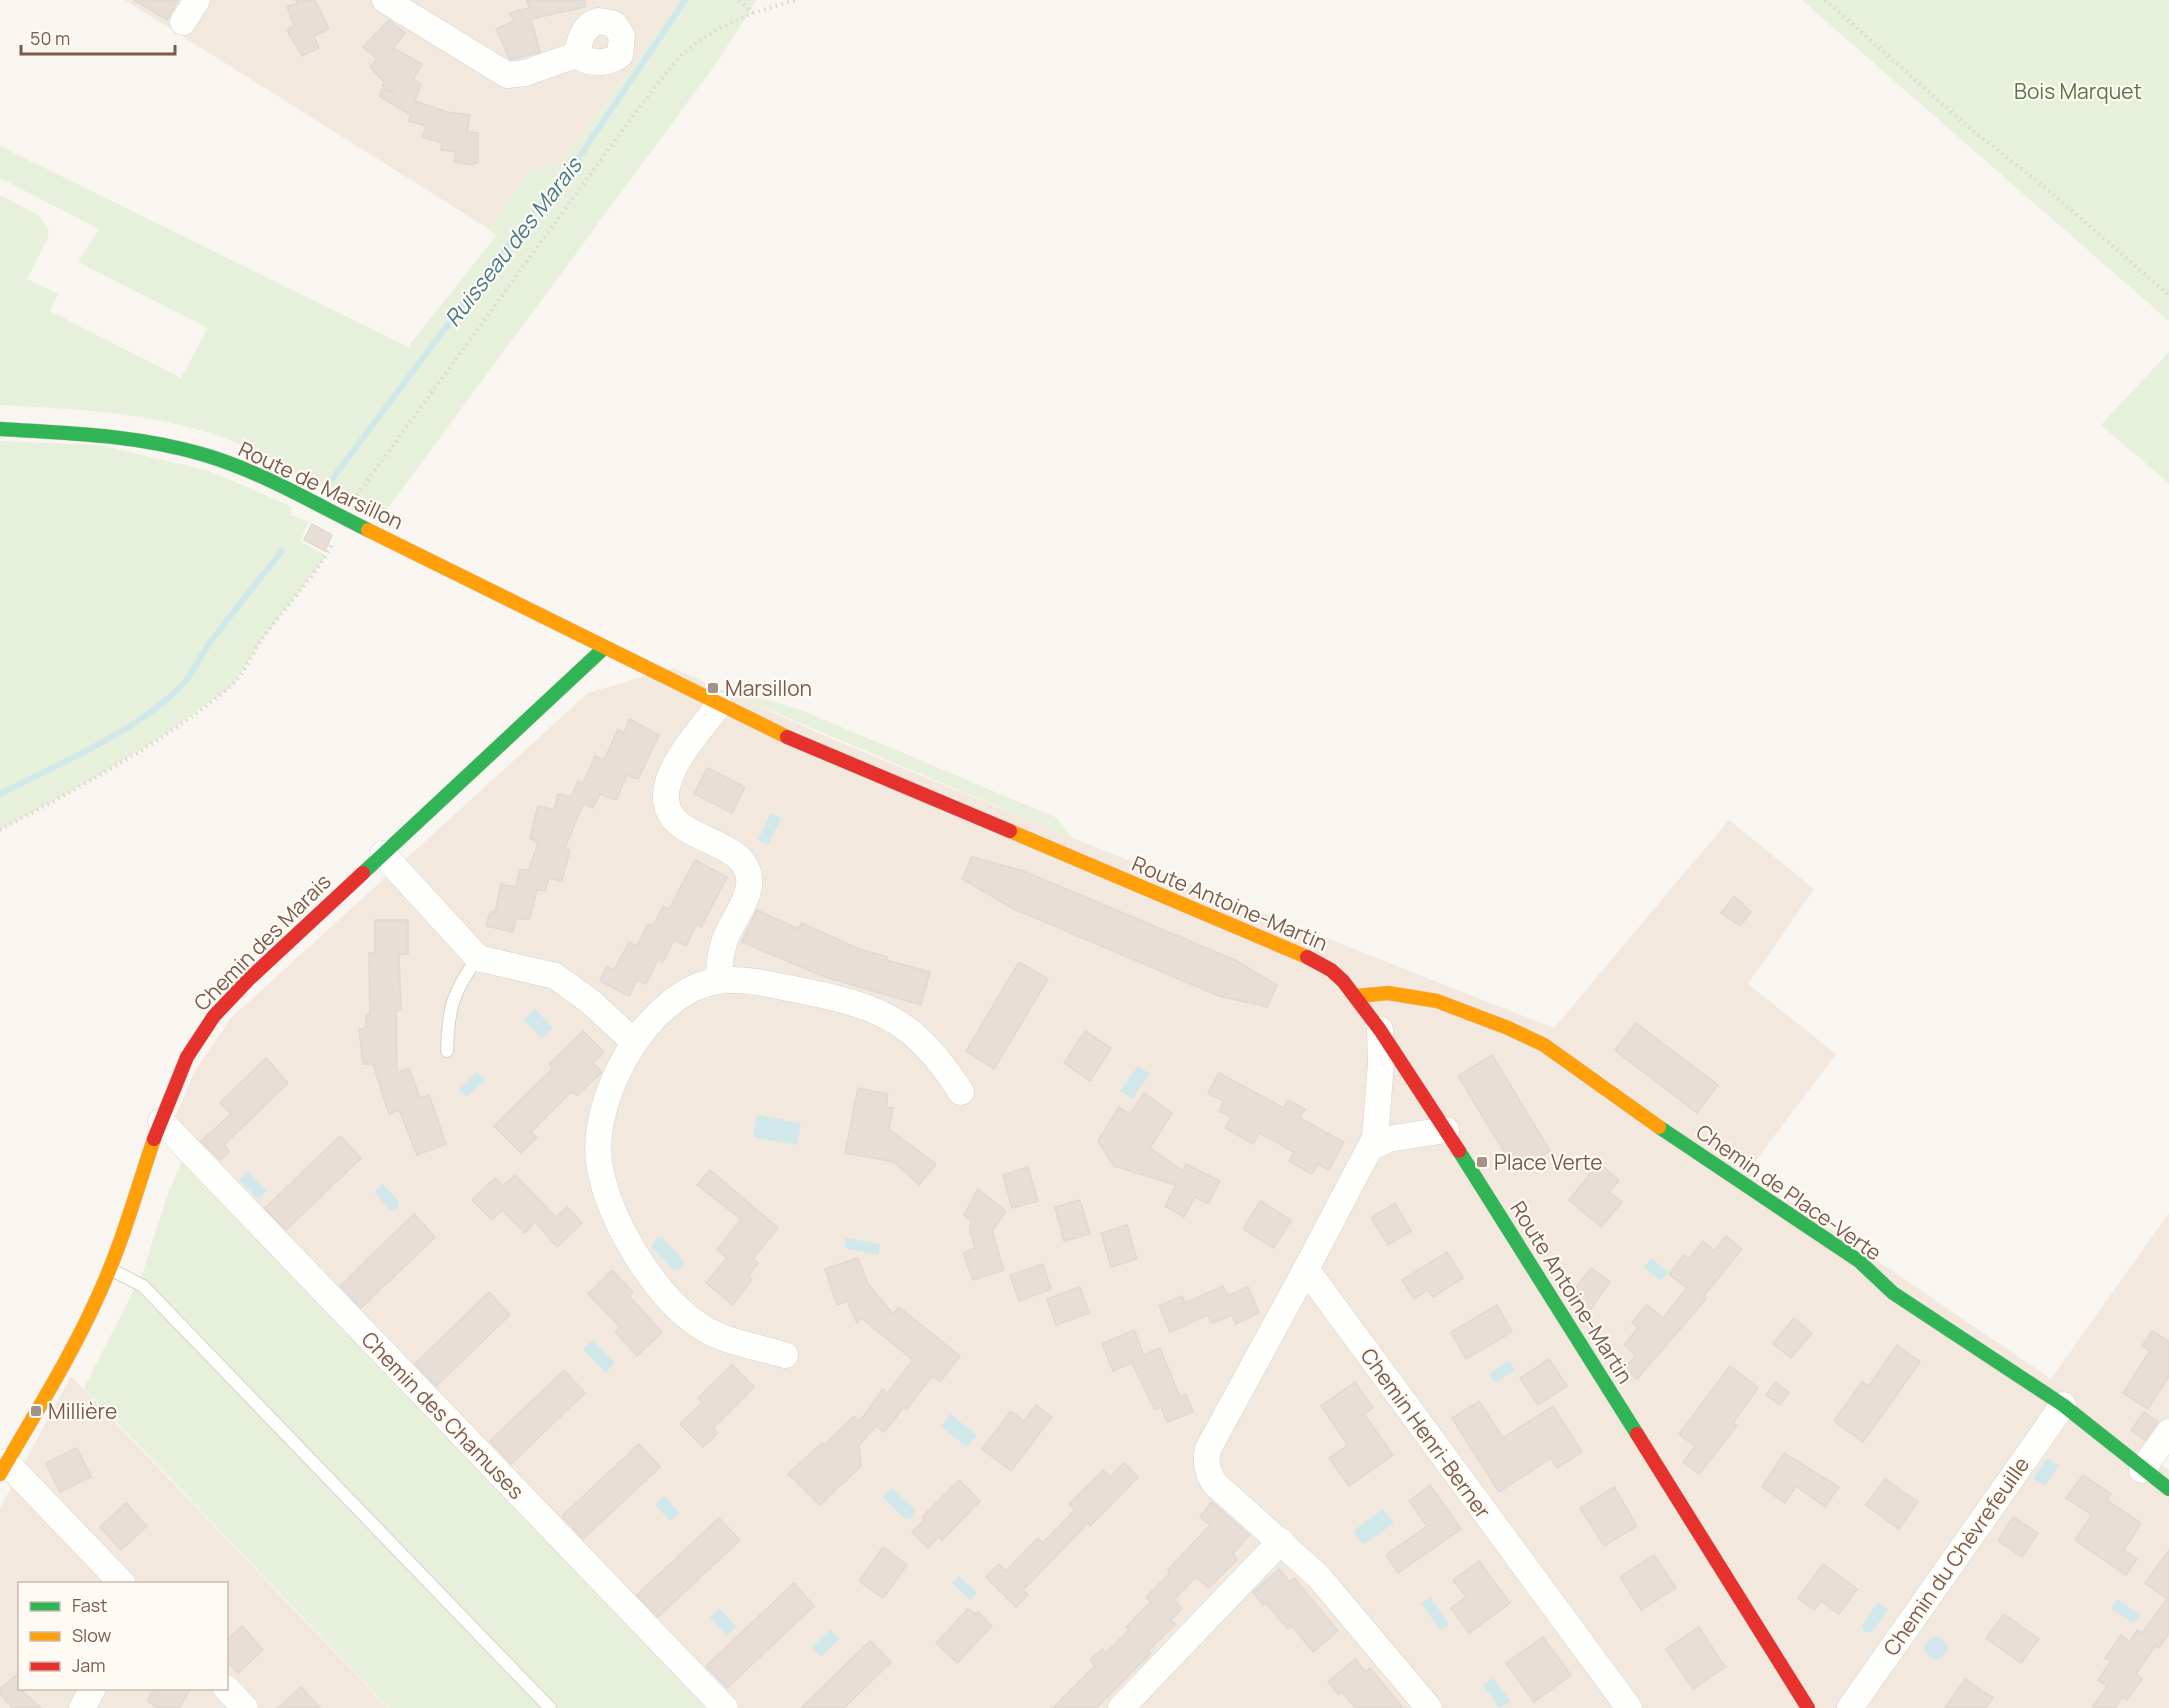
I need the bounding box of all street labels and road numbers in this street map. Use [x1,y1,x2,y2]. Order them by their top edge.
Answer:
street label: Route de Marsillon [234,435,408,535]
street label: Route Antoine-Martin [1128,849,1332,957]
street label: Chemin des Marais [187,867,337,1017]
street label: Chemin de Place-Verte [1691,1117,1887,1267]
street label: Route Antoine-Martin [1505,1196,1639,1388]
street label: Chemin des Chamuses [356,1325,530,1505]
street label: Chemin Henri-Berner [1355,1342,1498,1524]
street label: Chemin du Chèvrefeuille [1877,1451,2035,1661]

